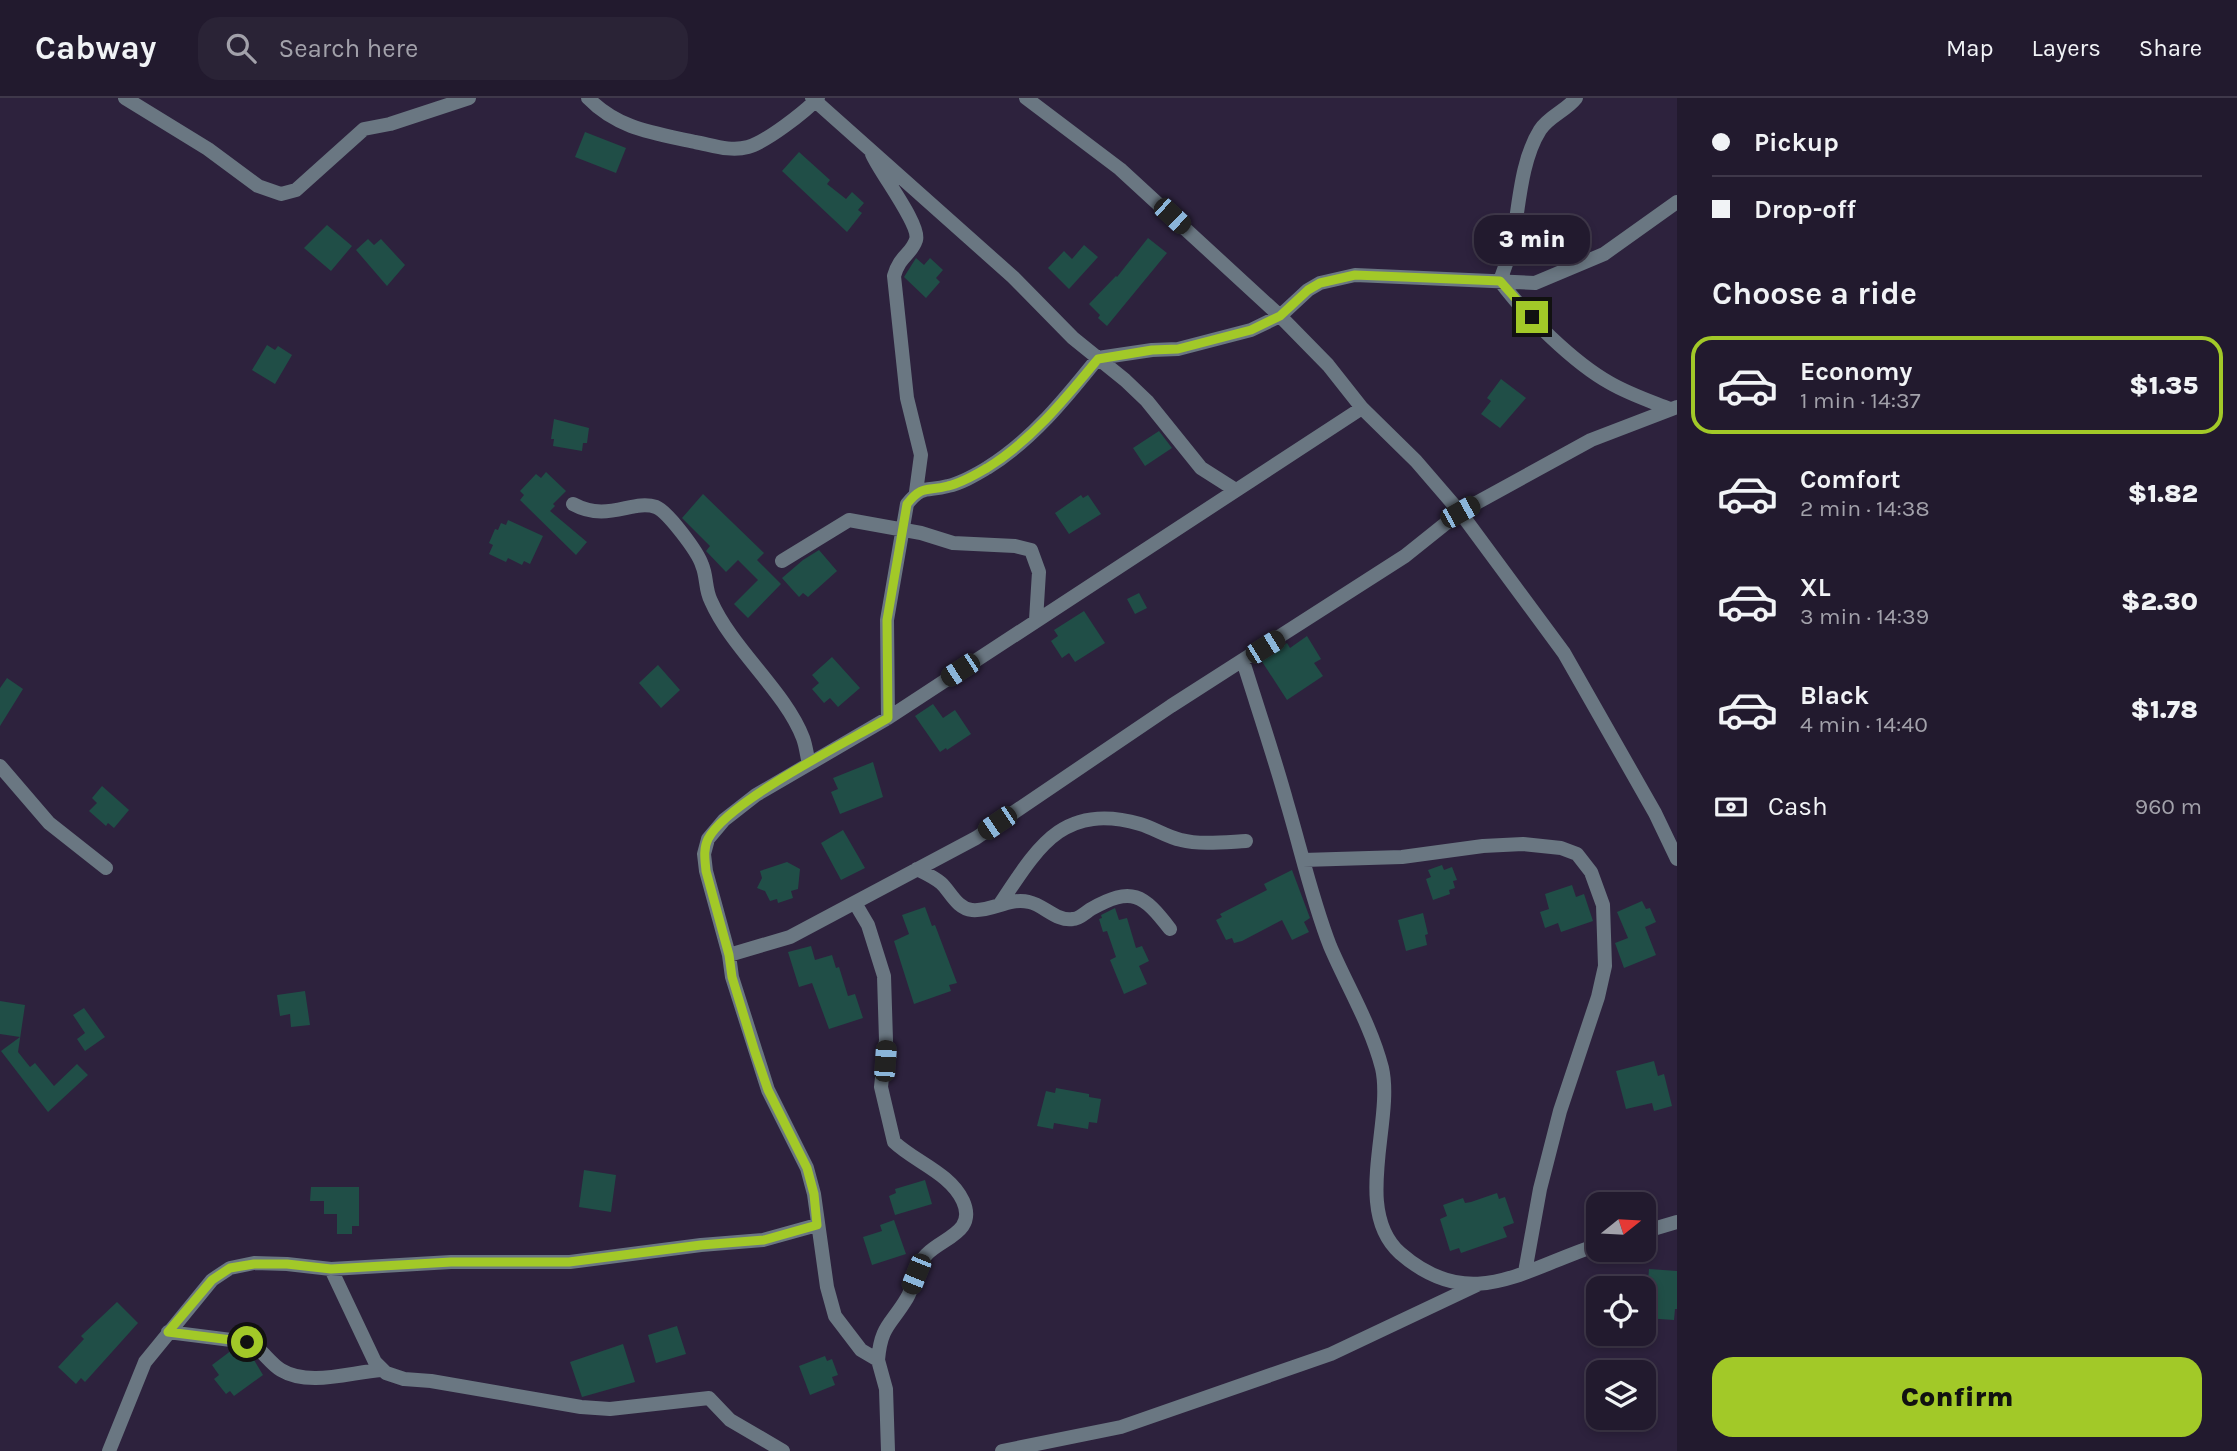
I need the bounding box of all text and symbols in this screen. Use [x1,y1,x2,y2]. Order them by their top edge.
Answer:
search box [198,17,688,80]
text: Cabway [35,29,156,67]
icon: search [222,29,260,67]
text: Search here [278,33,418,64]
text: Map [1946,34,1994,62]
text: Layers [2032,34,2101,62]
text: Share [2139,34,2202,62]
text: Pickup [1754,127,1839,158]
car [1150,194,1195,238]
text: Drop-off [1754,194,1856,225]
callout: 3 min [1474,216,1590,264]
text: 3 min [1499,226,1565,253]
text: Choose a ride [1712,275,1917,312]
route end [1516,301,1548,333]
icon: car [1716,354,1779,417]
text: Economy [1800,356,1912,387]
text: $1.35 [2129,370,2198,401]
text: 1 min · 14:37 [1800,387,1920,414]
icon: car [1716,462,1779,525]
text: Comfort [1800,464,1901,495]
text: $1.82 [2128,478,2198,509]
car [1437,493,1484,531]
text: 2 min · 14:38 [1800,495,1930,522]
icon: car [1716,570,1779,633]
text: XL [1800,572,1831,603]
text: $2.30 [2121,586,2198,617]
text: 3 min · 14:39 [1800,603,1929,630]
car [1242,627,1289,667]
car [937,650,984,690]
icon: car [1716,678,1779,741]
text: Black [1800,680,1869,711]
text: $1.78 [2131,694,2198,725]
text: 4 min · 14:40 [1800,711,1928,738]
icon: cash [1712,788,1750,826]
text: Cash [1768,791,1828,822]
text: 960 m [2135,793,2202,820]
car [974,803,1021,843]
car [874,1039,897,1083]
north arrow [1586,1192,1656,1262]
map controls [1586,1192,1656,1430]
car [899,1251,934,1297]
button: locate [1586,1276,1656,1346]
route start [231,1326,263,1358]
button: Confirm [1712,1357,2202,1437]
button: layers [1586,1360,1656,1430]

